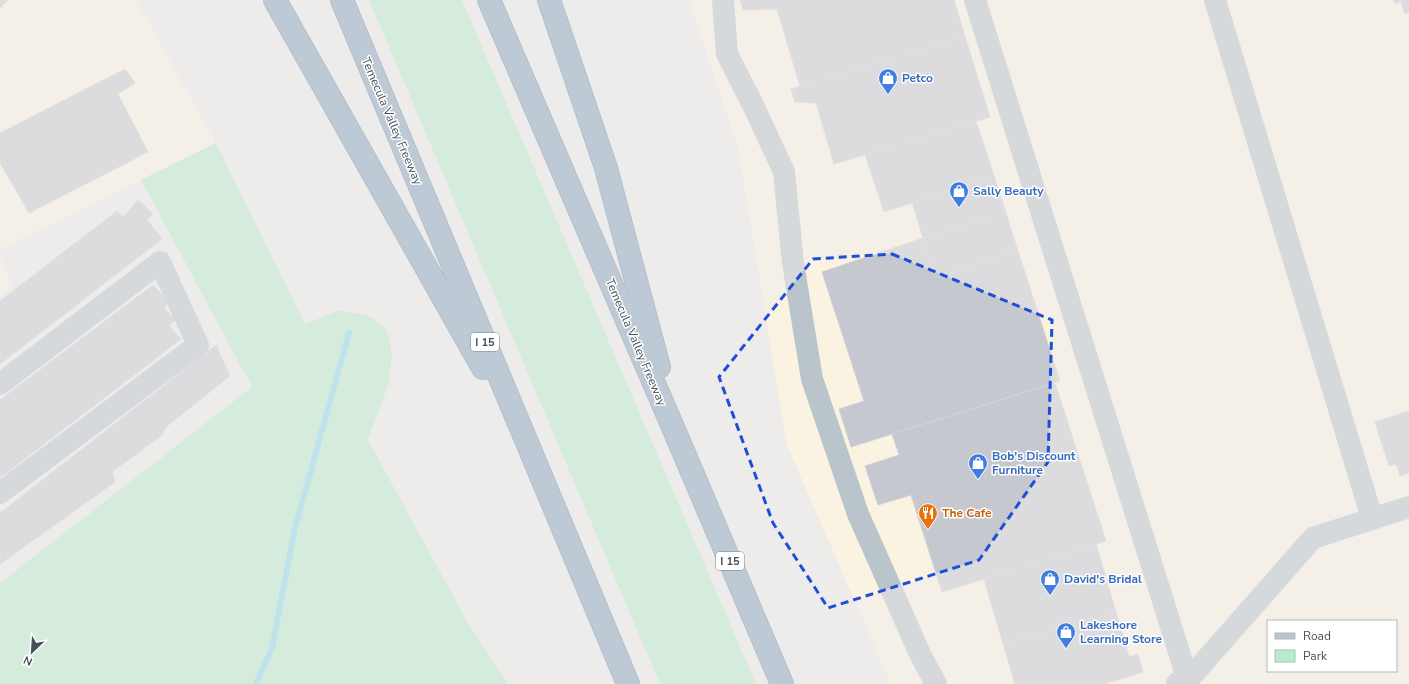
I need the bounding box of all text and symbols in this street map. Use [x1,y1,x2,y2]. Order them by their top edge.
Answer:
street label: Temecula Valley Freeway [358,55,426,188]
shop icon: Petco [877,67,899,95]
place label: Petco [902,70,933,86]
shop icon: Sally Beauty [948,180,970,208]
place label: Sally Beauty [973,183,1044,199]
street label: Temecula Valley Freeway [602,276,670,409]
road number: I 15 [471,333,499,351]
place label: Bob's Discount Furniture [992,448,1076,478]
shop icon: Bob's Discount Furniture [967,452,989,480]
restaurant icon: The Cafe [917,502,939,530]
place label: The Cafe [942,505,992,521]
road number: I 15 [716,552,744,570]
shop icon: David's Bridal [1039,568,1061,596]
place label: David's Bridal [1064,571,1142,587]
place label: Lakeshore Learning Store [1080,617,1163,647]
legend [1267,620,1397,672]
shop icon: Lakeshore Learning Store [1055,621,1077,649]
text: Road [1303,628,1331,644]
north arrow [12,632,52,672]
text: Park [1303,648,1328,664]
text: N [21,652,35,669]

